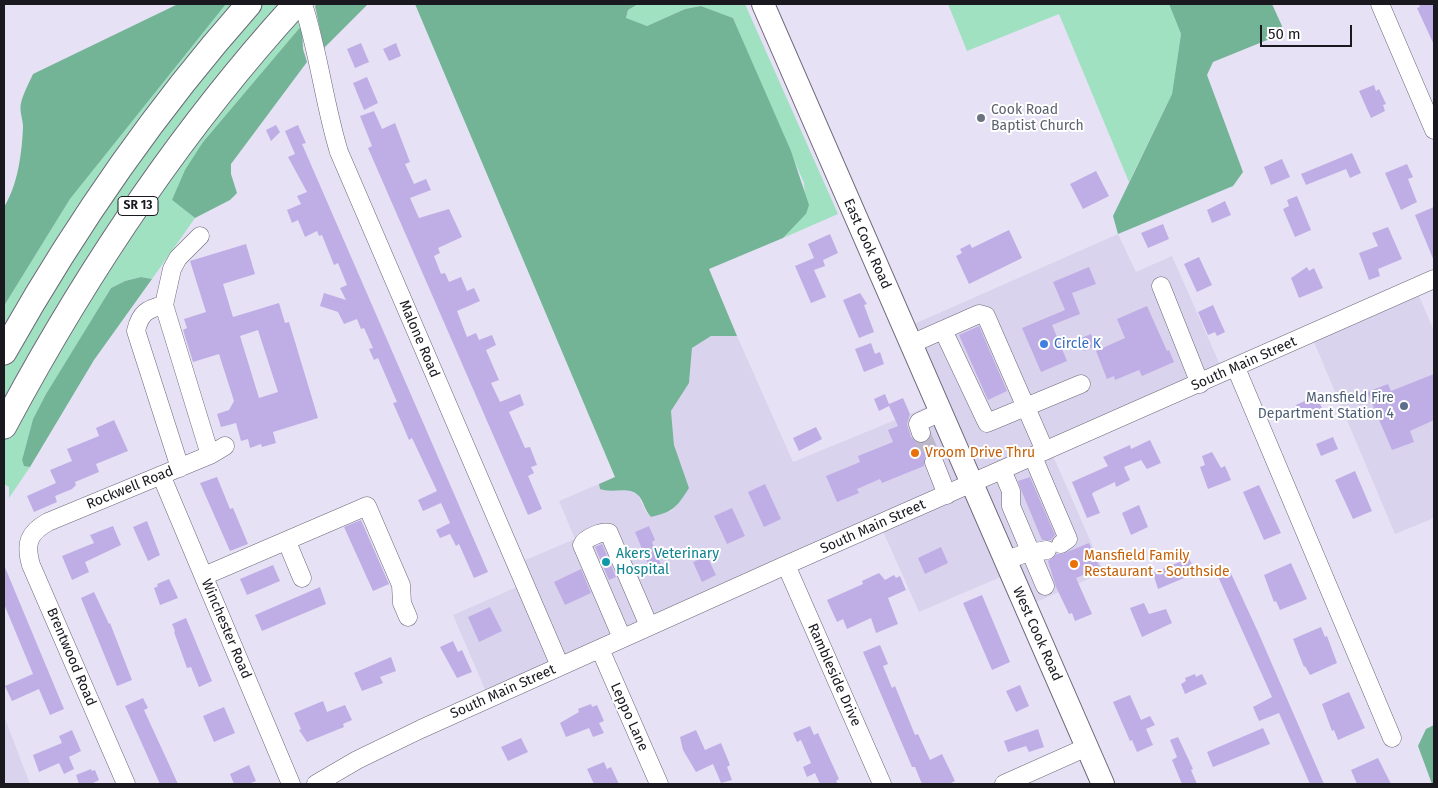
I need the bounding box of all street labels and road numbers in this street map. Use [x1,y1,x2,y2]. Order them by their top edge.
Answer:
street label: East Cook Road [840,196,894,292]
road number: SR 13 [118,197,158,216]
street label: Malone Road [395,298,443,380]
street label: South Main Street [1189,333,1299,395]
street label: Rockwell Road [84,463,176,513]
street label: South Main Street [818,496,928,558]
street label: Winchester Road [197,577,255,681]
street label: West Cook Road [1009,584,1065,684]
street label: Brentwood Road [43,605,99,709]
street label: Rambleside Drive [804,621,864,729]
street label: South Main Street [448,661,558,723]
street label: Leppo Lane [606,680,652,754]

